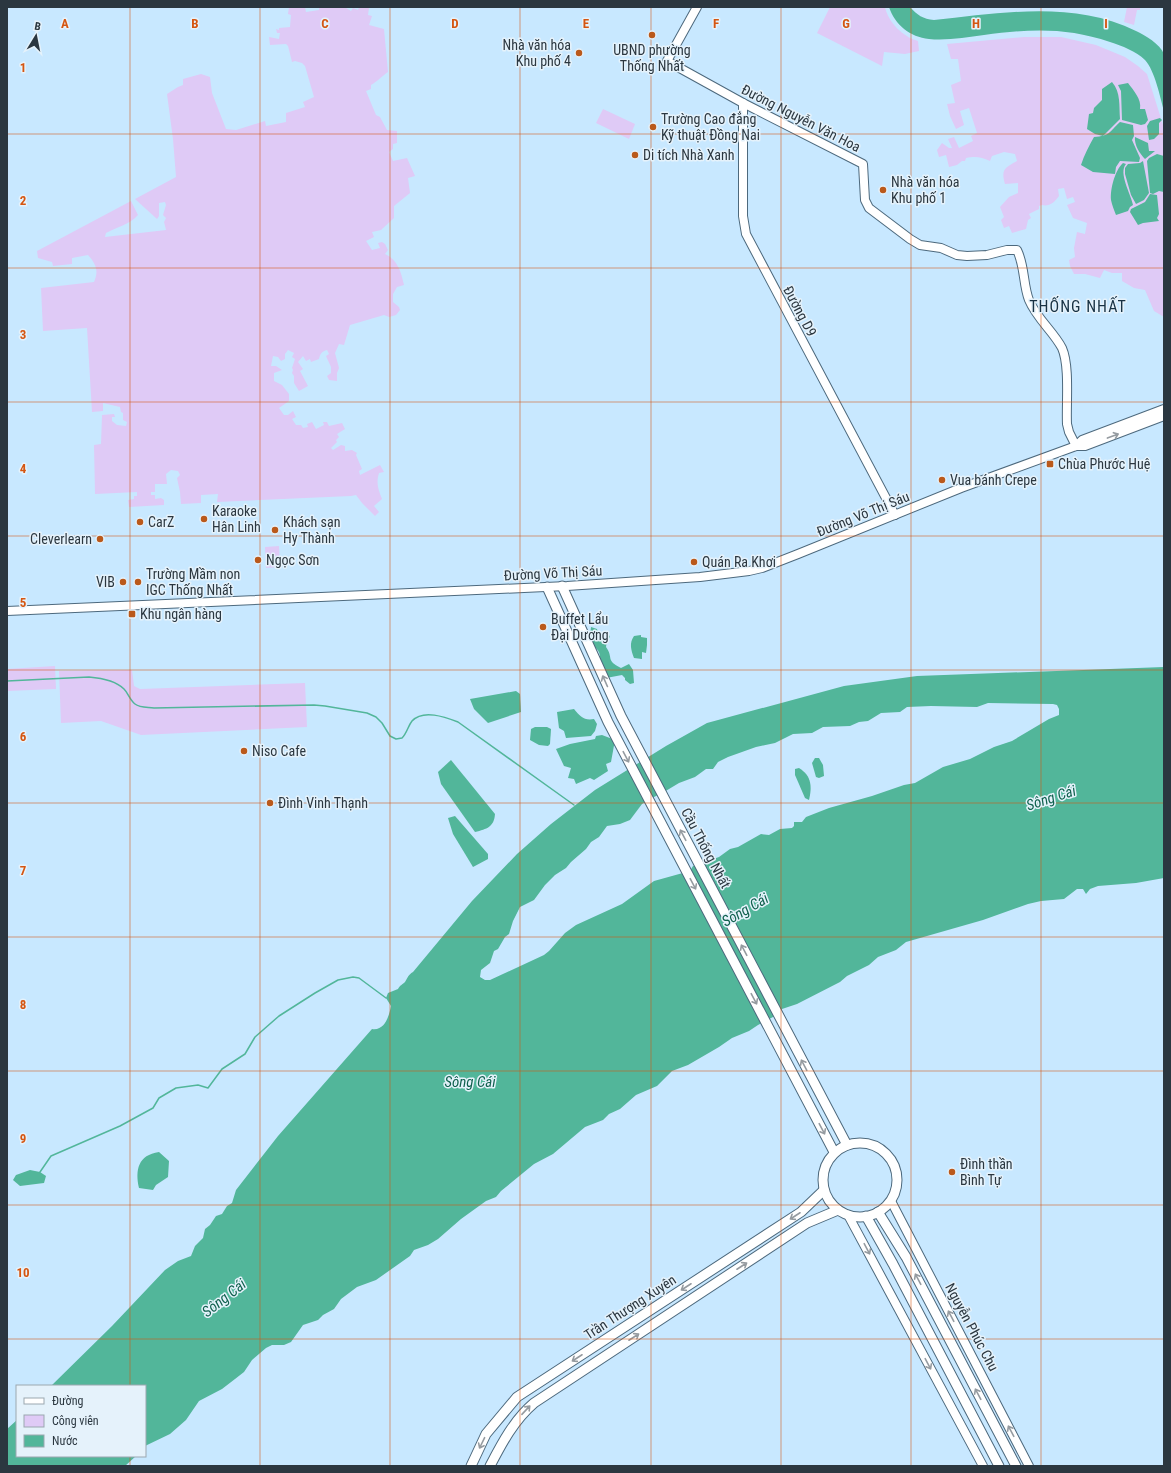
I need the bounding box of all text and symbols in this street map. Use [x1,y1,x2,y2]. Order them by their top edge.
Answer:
north arrow [16,16,56,56]
text: A [61,16,69,31]
text: B [191,16,199,31]
text: C [321,16,329,31]
text: D [451,16,459,31]
text: E [583,16,590,31]
text: F [713,16,719,31]
text: G [842,16,850,31]
text: H [972,16,980,31]
text: I [1104,16,1108,31]
text: B [33,20,42,34]
marker: UBND phường Thống Nhất [647,30,657,40]
place label: Nhà văn hóa Khu phố 4 [503,37,571,69]
place label: UBND phường Thống Nhất [613,42,691,74]
marker: Nhà văn hóa Khu phố 4 [574,48,584,58]
text: 1 [20,60,26,75]
street label: Đường Nguyễn Văn Hoa [739,81,863,155]
place label: Trường Cao đẳng Kỹ thuật Đồng Nai [661,111,760,143]
marker: Trường Cao đẳng Kỹ thuật Đồng Nai [648,122,658,132]
place label: Di tích Nhà Xanh [643,147,735,163]
marker: Di tích Nhà Xanh [630,150,640,160]
place label: Nhà văn hóa Khu phố 1 [891,174,959,206]
marker: Nhà văn hóa Khu phố 1 [878,185,888,195]
text: 2 [20,193,27,208]
street label: Đường D9 [780,283,820,339]
district label: THỐNG NHẤT [1029,295,1127,316]
text: 3 [20,327,26,342]
one-way arrow [1107,432,1120,439]
place label: Chùa Phước Huệ [1058,456,1151,472]
marker: Chùa Phước Huệ [1045,459,1055,469]
text: 4 [20,461,27,476]
place label: Vua bánh Crepe [950,472,1037,488]
marker: Vua bánh Crepe [937,475,947,485]
street label: Đường Võ Thị Sáu [814,488,912,540]
place label: Karaoke Hân Linh [212,503,261,535]
place label: CarZ [148,514,174,530]
marker: Karaoke Hân Linh [199,514,209,524]
place label: Khách sạn Hy Thành [283,514,340,546]
marker: CarZ [135,517,145,527]
marker: Khách sạn Hy Thành [270,525,280,535]
place label: Cleverlearn [30,531,92,547]
marker: Cleverlearn [95,534,105,544]
place label: Ngọc Sơn [266,552,319,568]
place label: Quán Ra Khơi [702,554,776,570]
marker: Ngọc Sơn [253,555,263,565]
marker: Quán Ra Khơi [689,557,699,567]
street label: Đường Võ Thị Sáu [503,562,603,584]
place label: Trường Mầm non IGC Thống Nhất [146,566,240,598]
place label: VIB [96,574,115,590]
marker: VIB [118,577,128,587]
marker: Trường Mầm non IGC Thống Nhất [133,577,143,587]
text: 5 [20,595,27,610]
place label: Khu ngân hàng [140,606,222,622]
marker: Khu ngân hàng [127,609,137,619]
place label: Buffet Lẩu Đại Dương [551,611,609,643]
marker: Buffet Lẩu Đại Dương [538,622,548,632]
one-way arrow [601,675,608,687]
text: 6 [20,729,27,744]
place label: Niso Cafe [252,743,306,759]
marker: Niso Cafe [239,746,249,756]
one-way arrow [623,751,631,763]
water label: Sông Cái [1024,781,1079,814]
place label: Đình Vinh Thạnh [278,795,368,811]
marker: Đình Vinh Thạnh [265,798,275,808]
street label: Cầu Thống Nhất [678,805,734,891]
one-way arrow [679,829,686,841]
text: 7 [20,863,27,878]
one-way arrow [690,878,698,890]
water label: Sông Cái [718,889,772,931]
one-way arrow [740,944,747,956]
one-way arrow [751,993,758,1005]
text: 8 [20,997,26,1012]
one-way arrow [800,1059,808,1071]
water label: Sông Cái [444,1073,496,1091]
one-way arrow [819,1122,826,1134]
text: 9 [20,1131,26,1146]
place label: Đình thần Bình Tự [960,1156,1013,1188]
marker: Đình thần Bình Tự [947,1167,957,1177]
one-way arrow [789,1211,800,1220]
one-way arrow [864,1243,871,1255]
one-way arrow [737,1262,748,1270]
text: 10 [16,1265,30,1280]
street label: Trần Thượng Xuyên [581,1271,679,1343]
one-way arrow [913,1273,921,1285]
water label: Sông Cái [198,1275,250,1321]
street label: Nguyễn Phúc Chu [942,1280,1002,1374]
one-way arrow [681,1283,692,1291]
one-way arrow [947,1310,954,1322]
one-way arrow [628,1333,640,1341]
one-way arrow [572,1354,583,1362]
one-way arrow [925,1358,932,1370]
legend [16,1385,146,1457]
one-way arrow [974,1389,981,1401]
text: Đường [52,1394,83,1408]
one-way arrow [522,1405,531,1415]
text: Công viên [52,1414,99,1428]
one-way arrow [1007,1426,1015,1438]
text: Nước [52,1434,78,1448]
one-way arrow [478,1437,485,1449]

